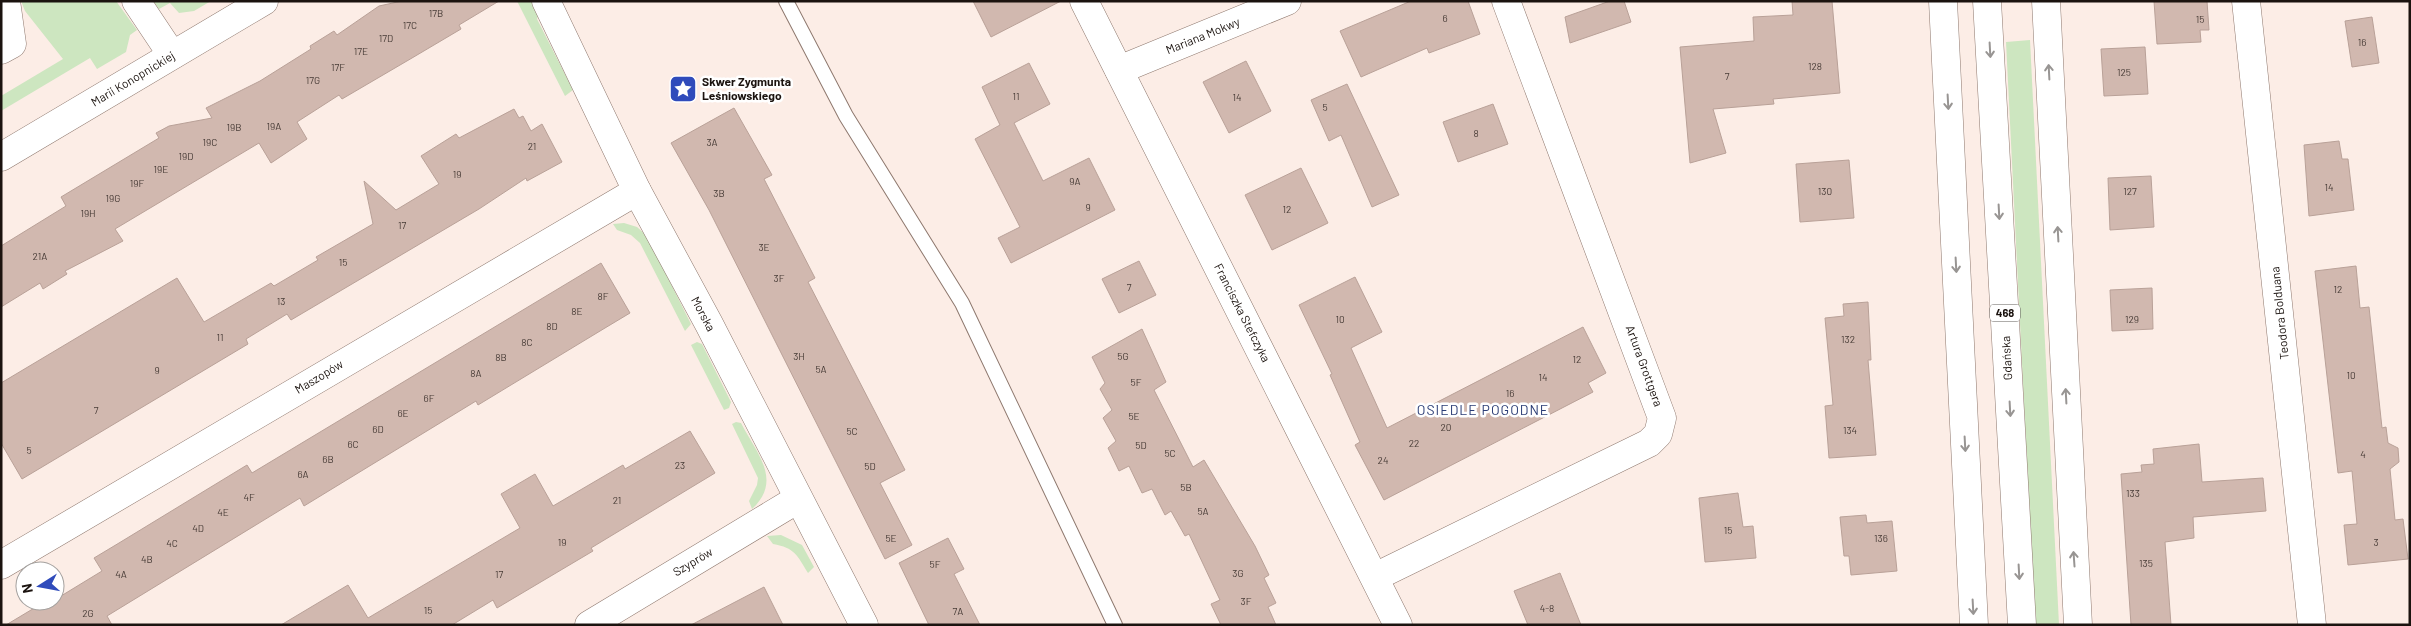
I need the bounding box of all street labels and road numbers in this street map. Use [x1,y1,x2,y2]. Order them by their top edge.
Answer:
street label: Mariana Mokwy [1164,14,1242,56]
street label: Marii Konopnickiej [88,48,177,109]
street label: Franciszka Stefczyka [1212,261,1274,364]
street label: Teodora Bolduana [2267,266,2291,360]
street label: Morska [689,294,719,333]
road number: 468 [1990,304,2020,322]
street label: Artura Grottgera [1624,323,1666,408]
street label: Gdańska [1998,336,2014,381]
street label: Maszopów [292,356,345,396]
street label: Szyprów [670,544,715,578]

